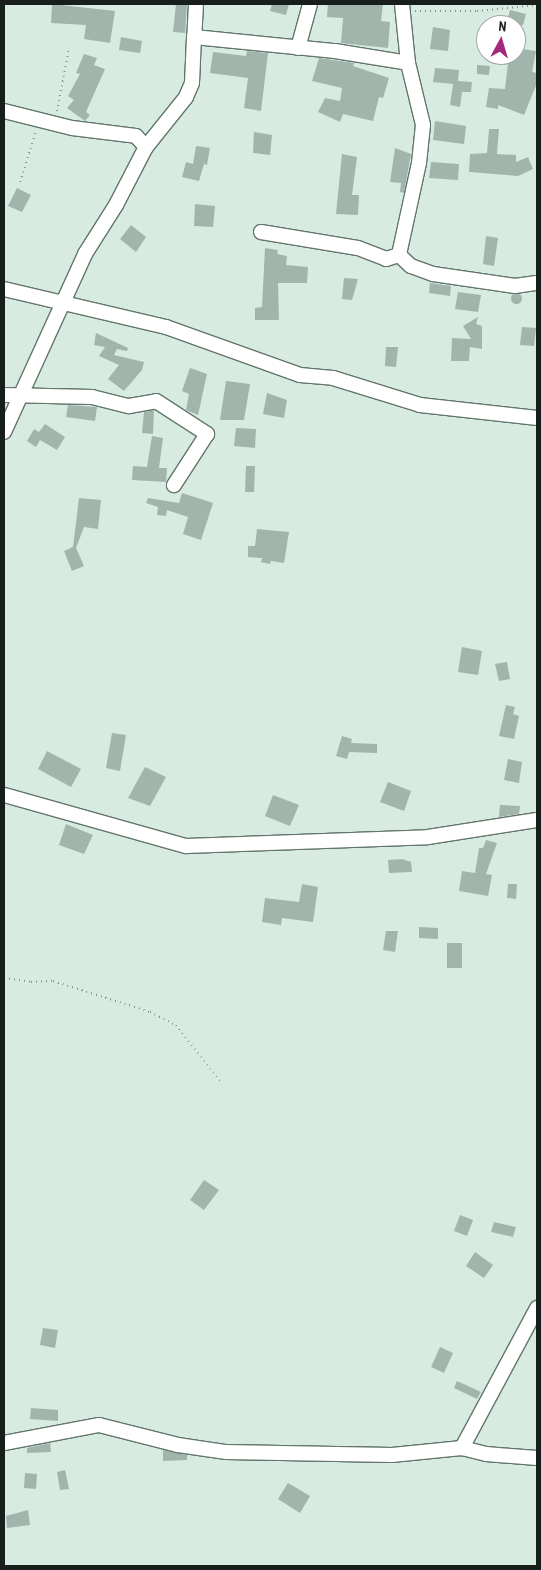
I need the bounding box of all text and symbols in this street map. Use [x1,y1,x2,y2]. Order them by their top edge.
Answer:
north arrow [476,15,526,65]
text: N [498,17,507,35]

